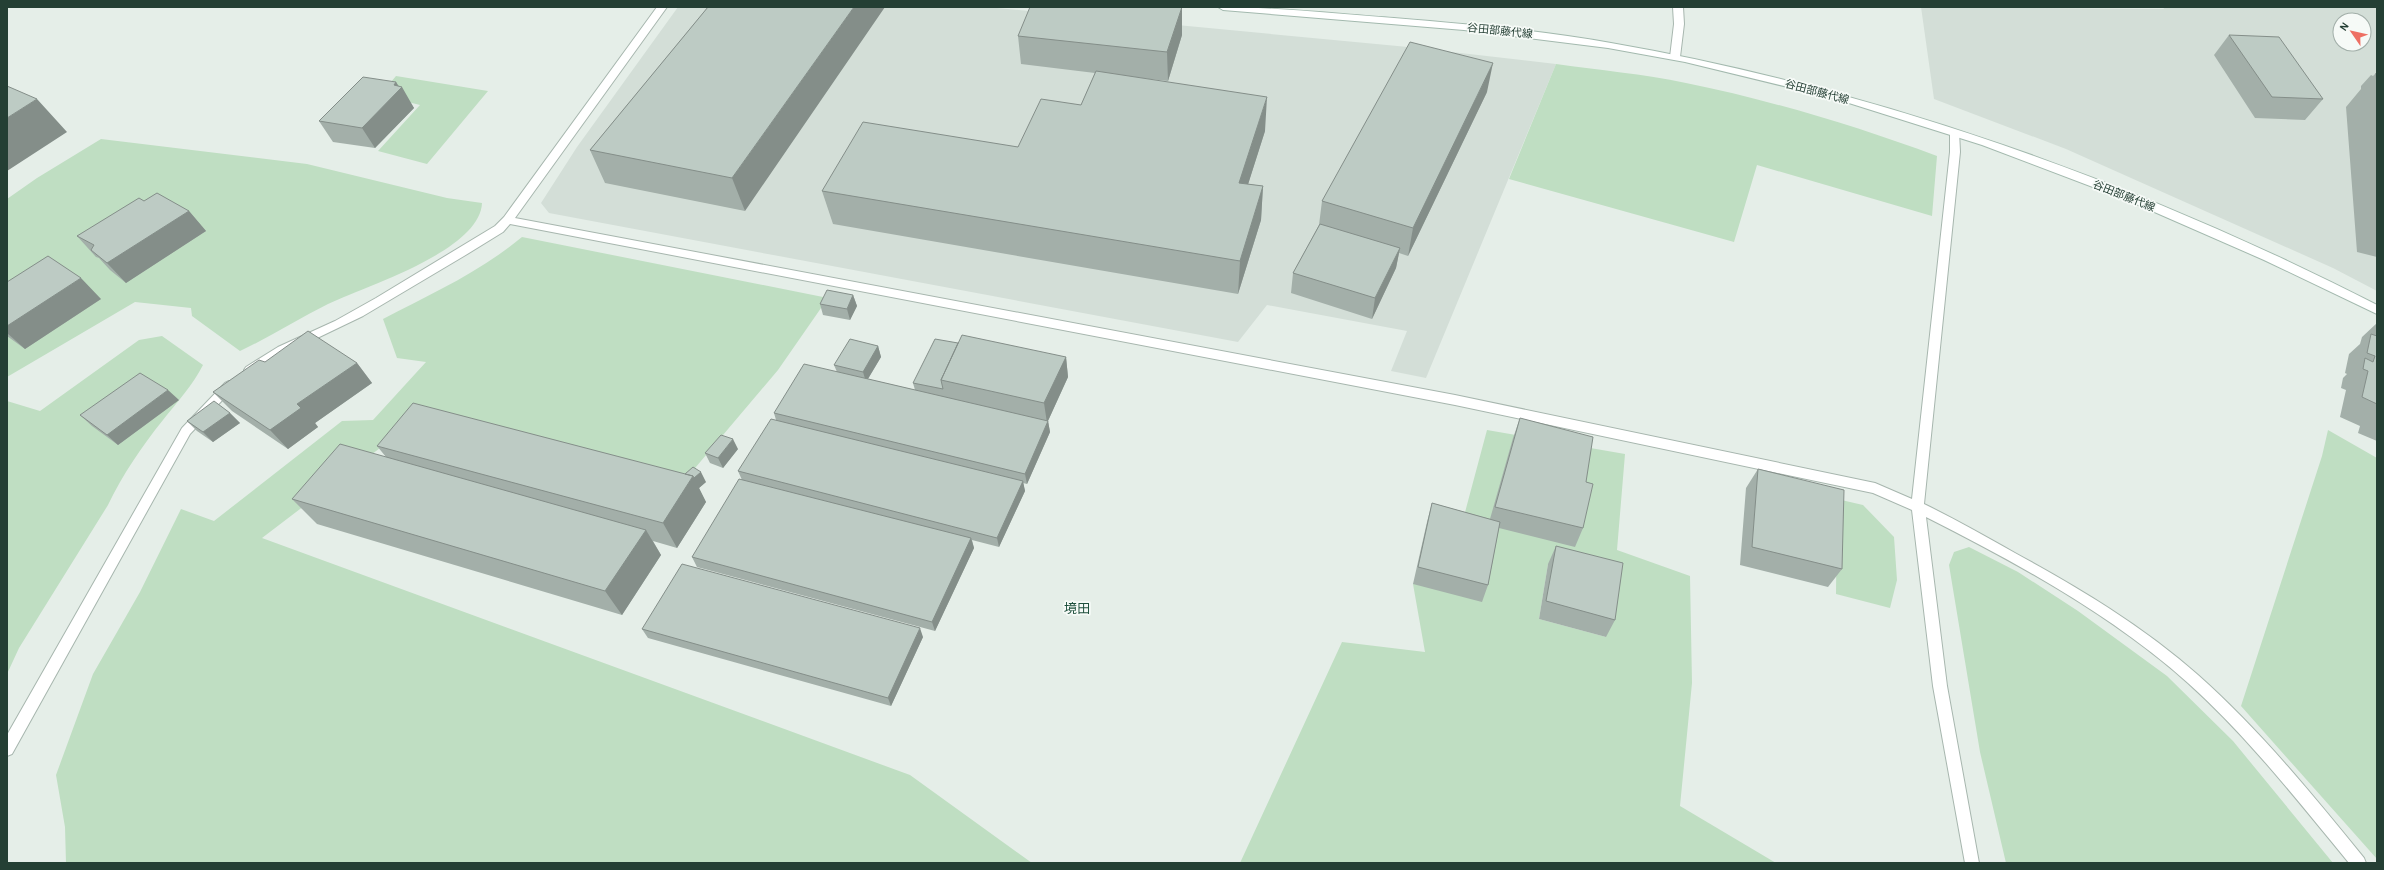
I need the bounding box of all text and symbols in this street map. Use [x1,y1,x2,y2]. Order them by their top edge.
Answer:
north arrow [2332,12,2372,52]
text: N [2337,20,2351,33]
street label: 谷田部藤代線 [1467,21,1533,40]
street label: 谷田部藤代線 [1784,77,1851,106]
street label: 谷田部藤代線 [2091,178,2157,213]
district label: 境田 [1064,602,1090,616]

